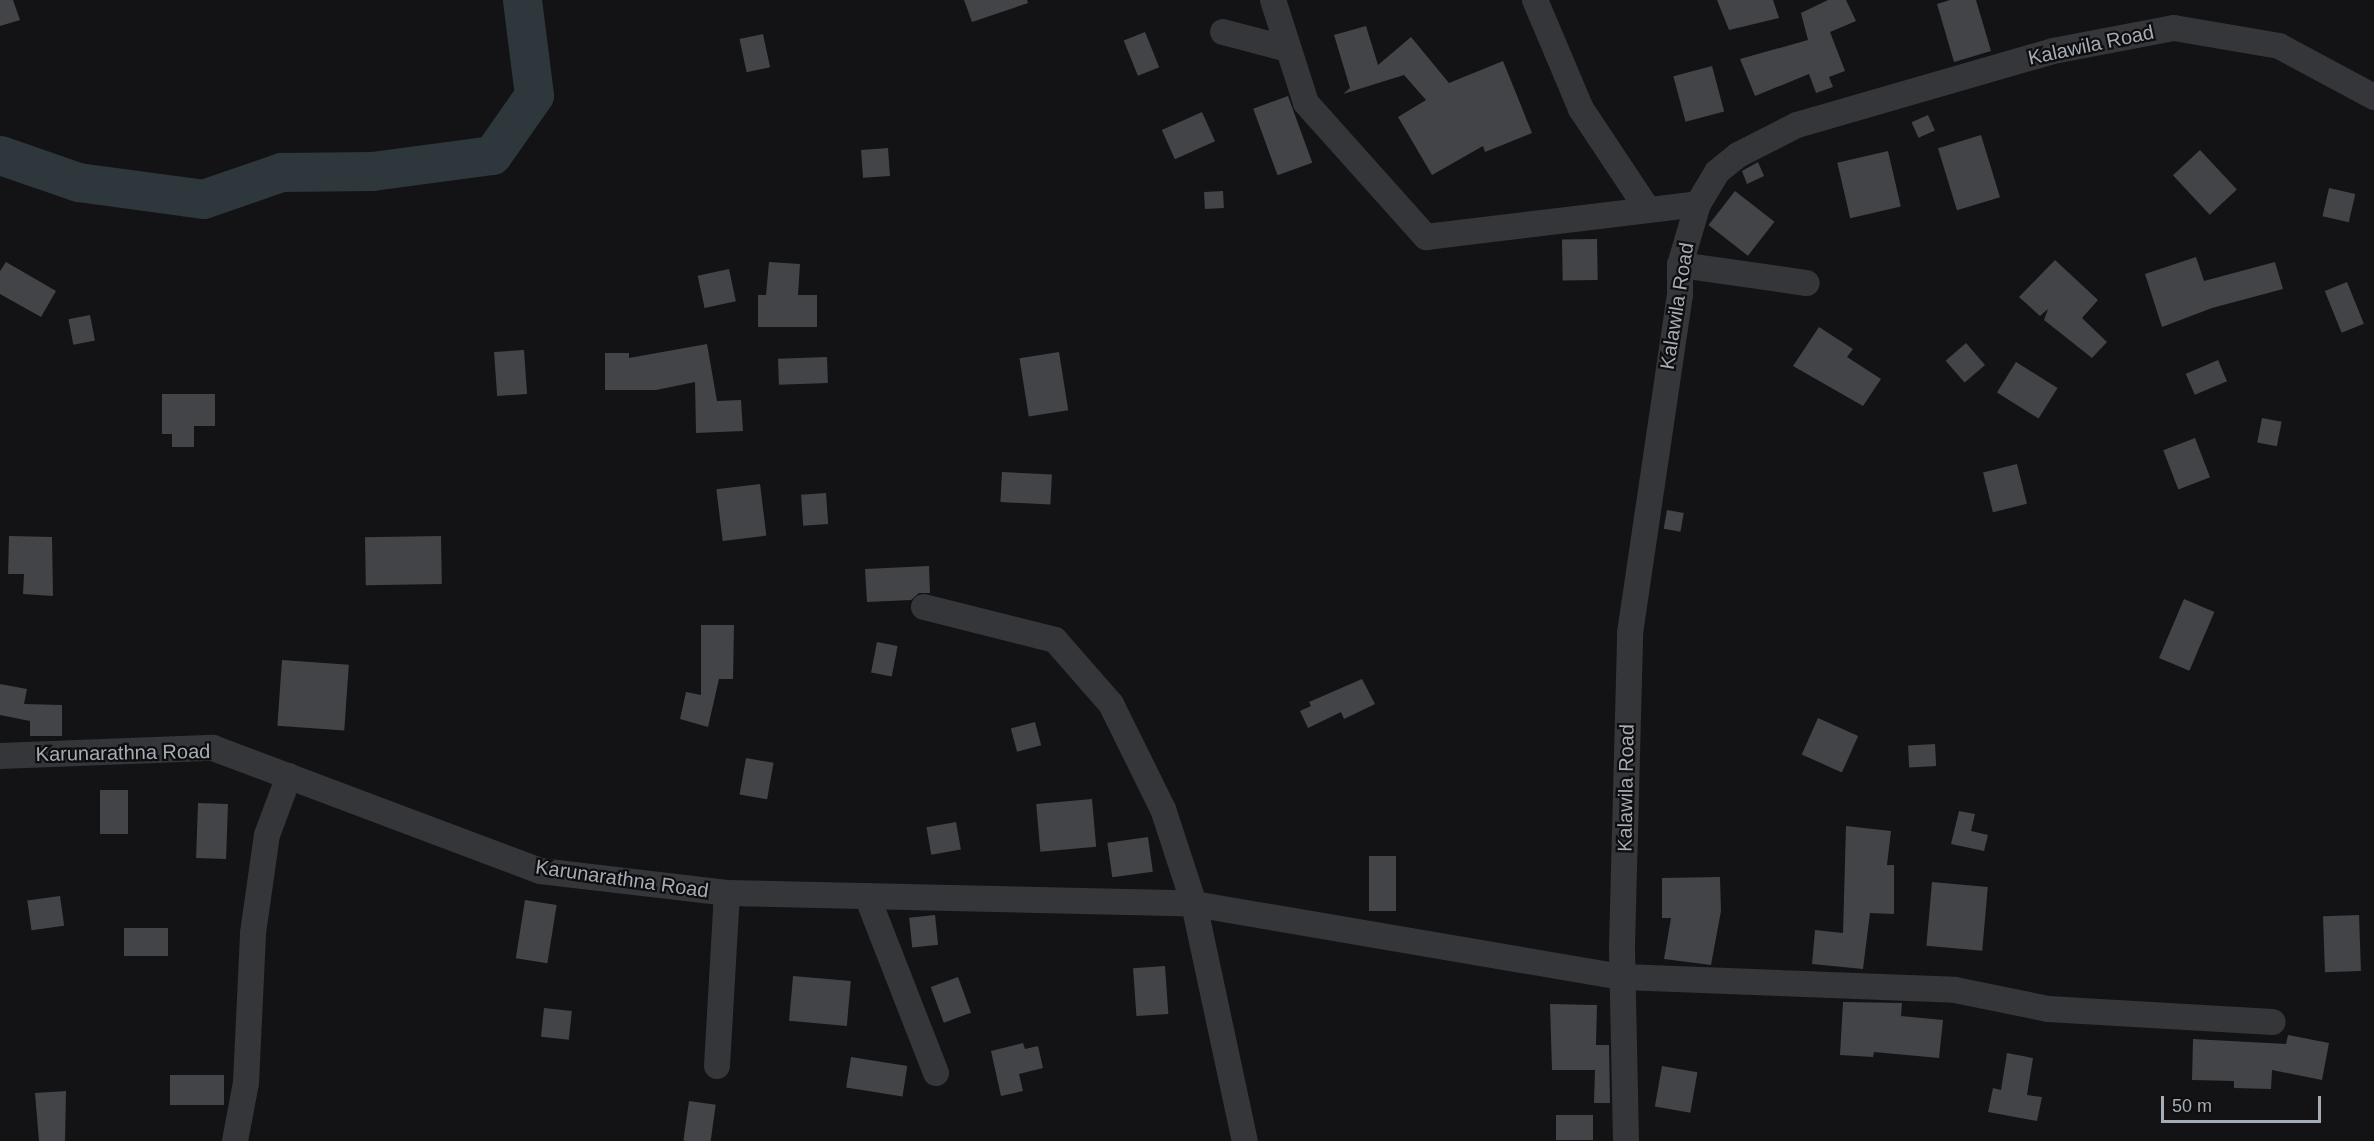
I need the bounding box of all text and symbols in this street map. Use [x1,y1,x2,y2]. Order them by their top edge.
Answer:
street label: Kalawila Road [2026,20,2156,70]
street label: Kalawila Road [1655,241,1699,371]
street label: Kalawila Road [1613,724,1639,852]
street label: Karunarathna Road [36,739,210,767]
street label: Karunarathna Road [534,855,710,903]
scale bar [2164,1084,2324,1122]
text: 50 m [2172,1096,2212,1116]

